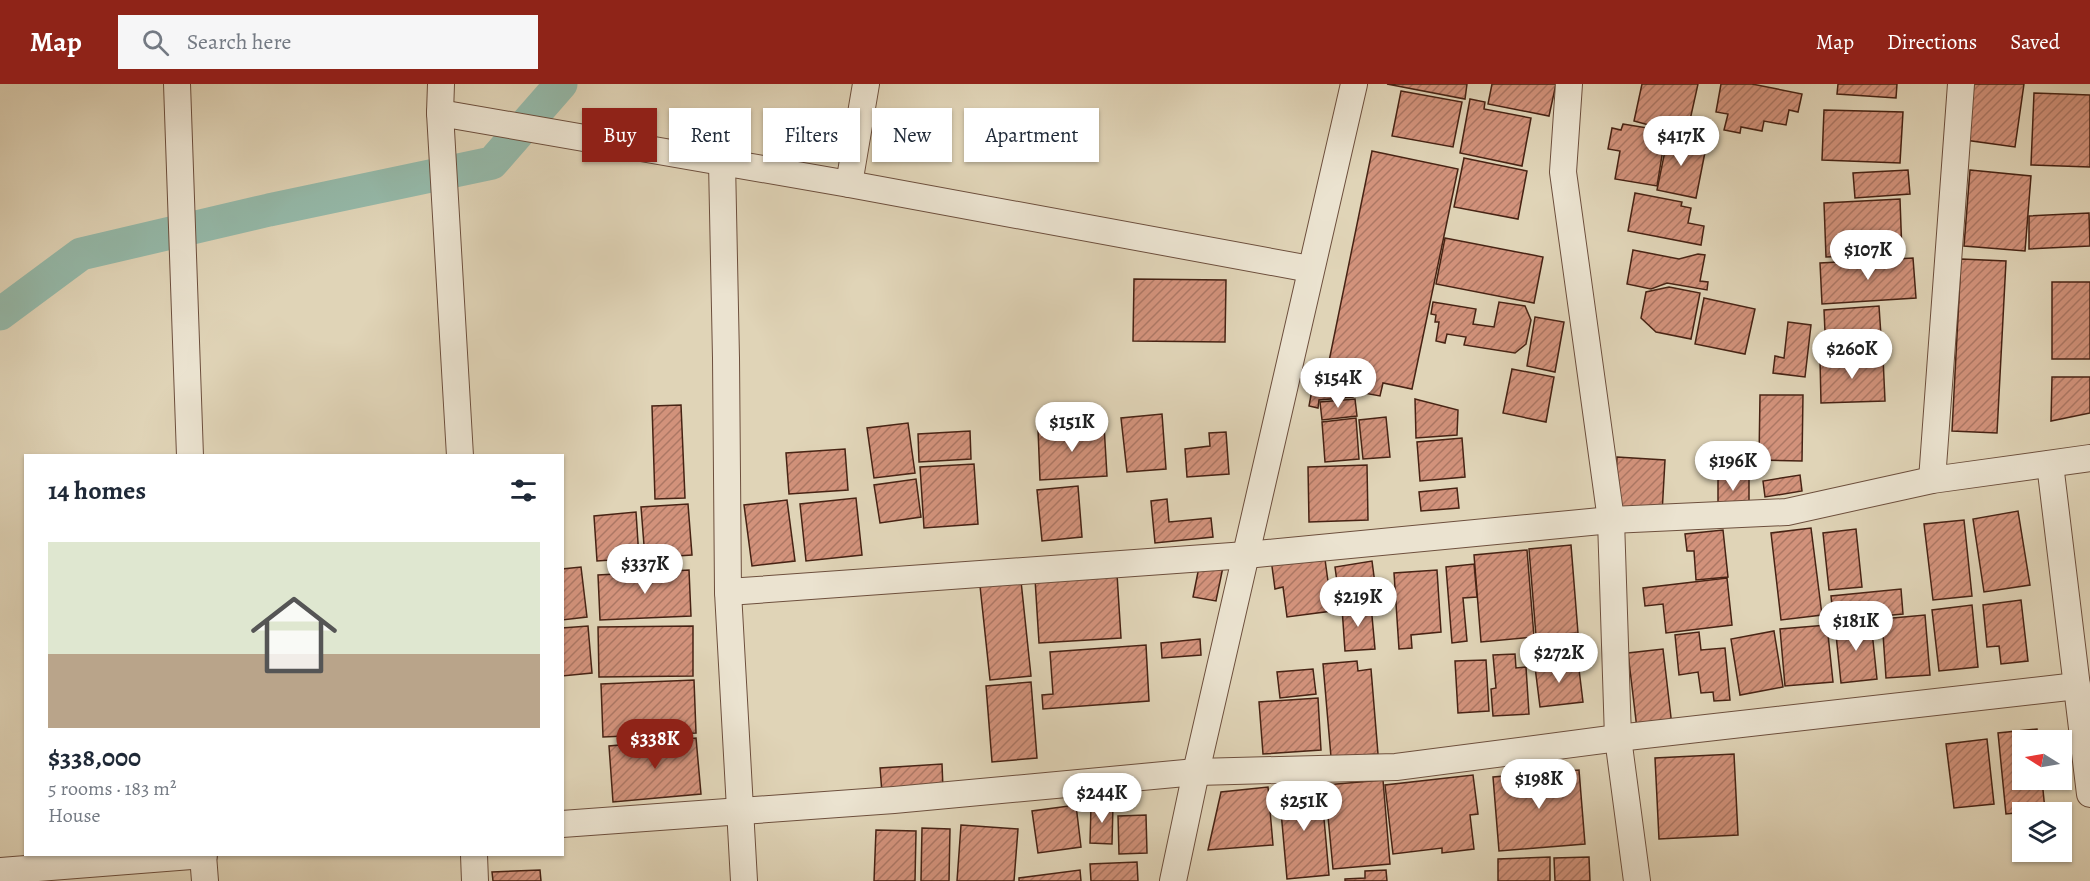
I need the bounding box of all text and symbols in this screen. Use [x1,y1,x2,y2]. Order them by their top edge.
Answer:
search box [118,15,538,69]
text: Map [30,23,82,61]
icon: search [139,26,172,59]
text: Search here [187,27,291,57]
text: Map [1816,28,1854,56]
text: Directions [1887,28,1977,56]
text: Saved [2010,28,2060,56]
chip: Buy [582,108,657,162]
chip: Rent [669,108,751,162]
chip: Filters [763,108,860,162]
chip: New [872,108,952,162]
chip: Apartment [964,108,1099,162]
pin: $417K [1639,116,1723,167]
text: $417K [1657,122,1705,149]
pin: $107K [1826,230,1910,281]
text: $107K [1844,236,1892,263]
pin: $260K [1810,329,1894,380]
text: $260K [1826,335,1878,362]
pin: $154K [1296,358,1380,409]
text: $154K [1314,364,1362,391]
pin: $151K [1030,402,1114,453]
text: $151K [1049,408,1095,435]
pin: $196K [1691,441,1775,492]
text: $196K [1709,447,1757,474]
text: 14 homes [48,473,146,508]
icon: filters [507,474,540,507]
pin: $337K [603,544,687,595]
text: $337K [621,550,669,577]
pin: $219K [1316,577,1400,628]
icon: home [240,581,348,689]
text: $219K [1334,583,1382,610]
pin: $181K [1814,601,1898,652]
text: $181K [1833,607,1879,634]
pin: $272K [1517,633,1601,684]
text: $272K [1534,639,1584,666]
pin: $338K [613,719,697,770]
text: $338K [630,725,680,752]
north arrow [2012,730,2072,790]
map controls [2012,730,2072,862]
text: $338,000 [48,740,141,775]
pin: $198K [1497,759,1581,810]
text: $198K [1515,765,1563,792]
pin: $244K [1060,773,1144,824]
text: 5 rooms · 183 m² [48,775,177,802]
text: $244K [1077,779,1127,806]
pin: $251K [1262,781,1346,832]
text: $251K [1280,787,1328,814]
text: House [48,802,100,829]
button: layers [2012,802,2072,862]

